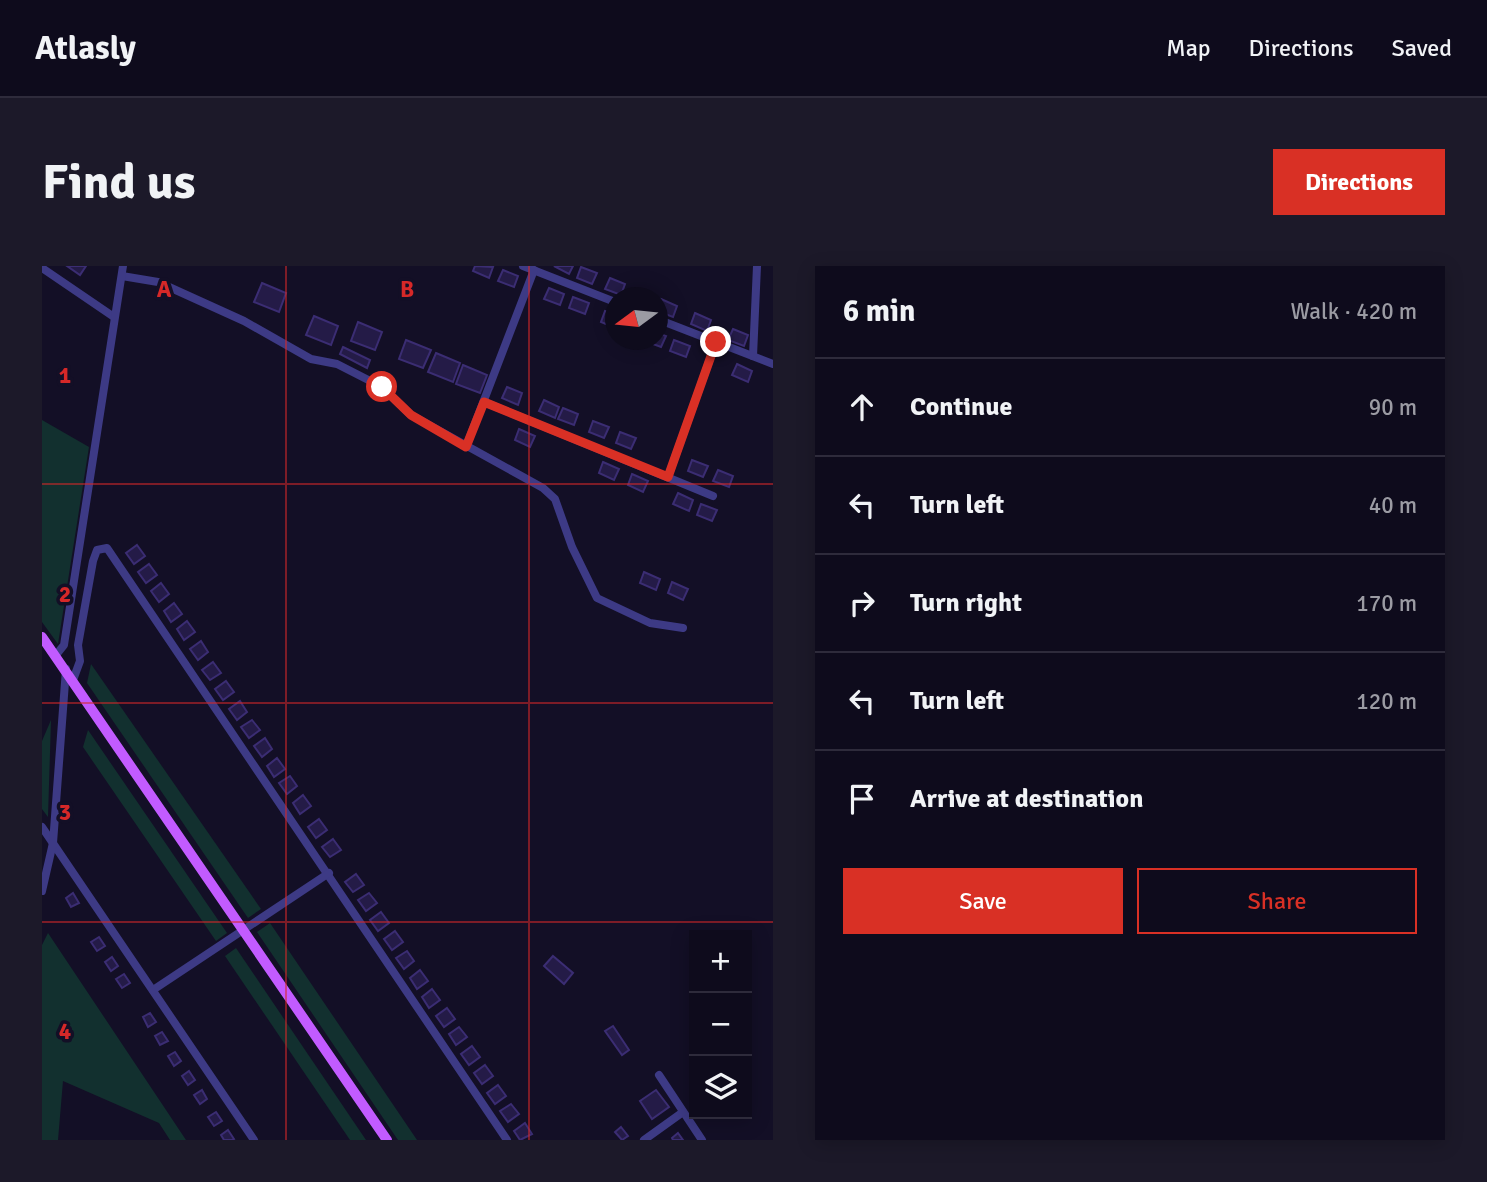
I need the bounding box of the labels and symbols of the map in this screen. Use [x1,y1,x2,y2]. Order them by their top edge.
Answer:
text: A [157,275,172,304]
text: B [400,275,414,304]
north arrow [605,287,668,350]
route end [700,326,731,357]
text: 1 [59,361,71,390]
route start [366,371,397,402]
text: 2 [59,580,71,609]
text: 3 [59,798,71,827]
text: 4 [59,1017,71,1046]

